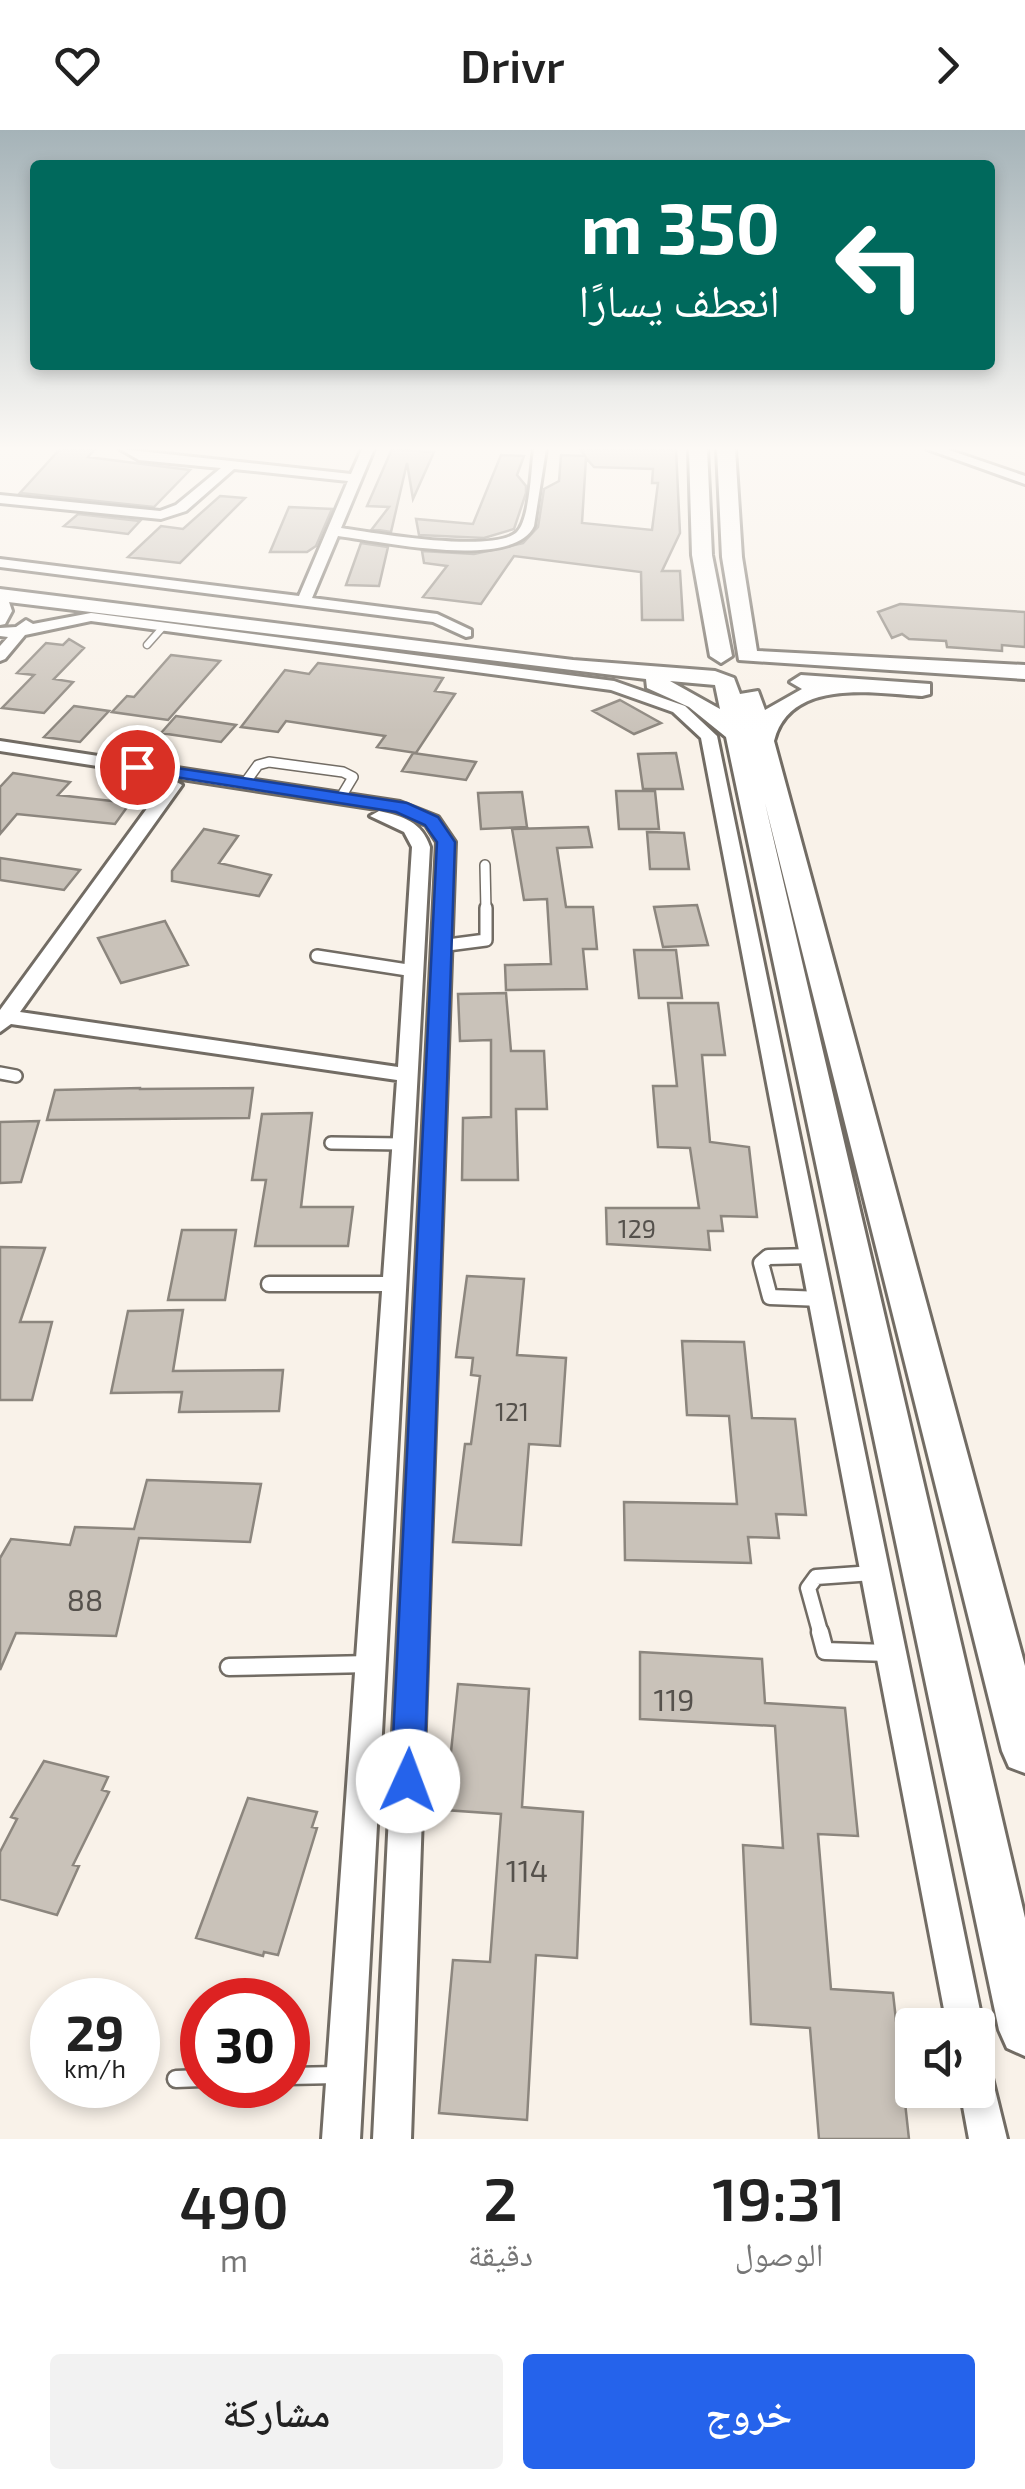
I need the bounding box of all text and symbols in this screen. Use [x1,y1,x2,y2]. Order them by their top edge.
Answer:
icon: heart [50,38,105,93]
text: Drivr [460,38,565,92]
icon: forward [920,38,975,93]
text: 350 m [581,184,780,268]
icon: left [815,200,945,330]
text: انعطف يسارًا [578,272,780,326]
pin [95,725,180,810]
icon: arrive [110,740,165,795]
house number: 129 [618,1213,656,1243]
house number: 121 [495,1396,529,1426]
house number: 88 [67,1581,103,1617]
house number: 119 [653,1681,695,1717]
position arrow [356,1729,460,1833]
house number: 114 [506,1852,548,1888]
speed limit sign: 30 [180,1978,310,2108]
text: 29 [66,2001,124,2061]
map controls [895,2008,995,2108]
button: sound [895,2008,995,2108]
text: km/h [64,2053,126,2083]
text: 2 [483,2161,518,2233]
text: 19:31 [712,2161,846,2233]
text: 490 [179,2169,289,2241]
text: دقيقة [468,2234,533,2272]
text: الوصول [735,2234,823,2272]
text: m [220,2240,248,2278]
button: مشاركة [50,2354,503,2469]
button: خروج [523,2354,975,2469]

